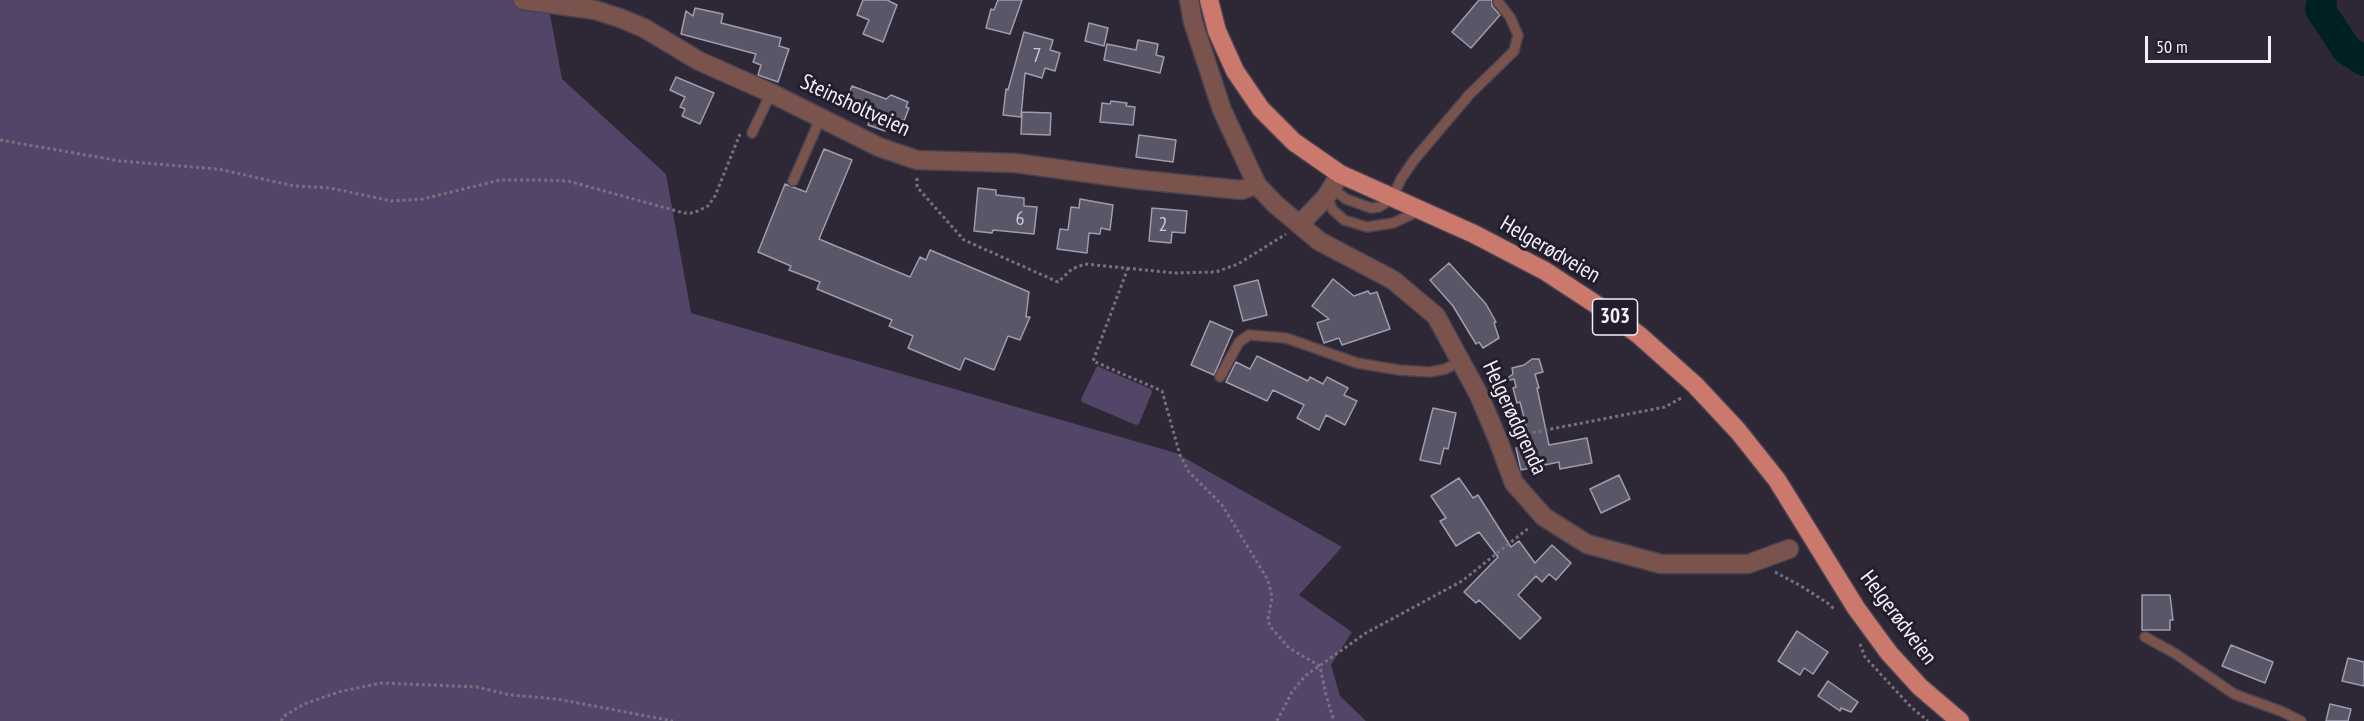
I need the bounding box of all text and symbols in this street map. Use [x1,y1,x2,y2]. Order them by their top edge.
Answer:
scale bar [2148,24,2274,62]
text: 50 m [2156,35,2188,58]
house number: 7 [1033,44,1041,68]
street label: Steinsholtveien [796,69,914,143]
house number: 6 [1016,207,1024,231]
street label: Helgerødveien [1495,211,1605,289]
house number: 2 [1159,213,1167,237]
road number: 303 [1592,299,1638,335]
street label: Helgerødgrenda [1476,357,1552,479]
street label: Helgerødveien [1854,566,1942,670]

